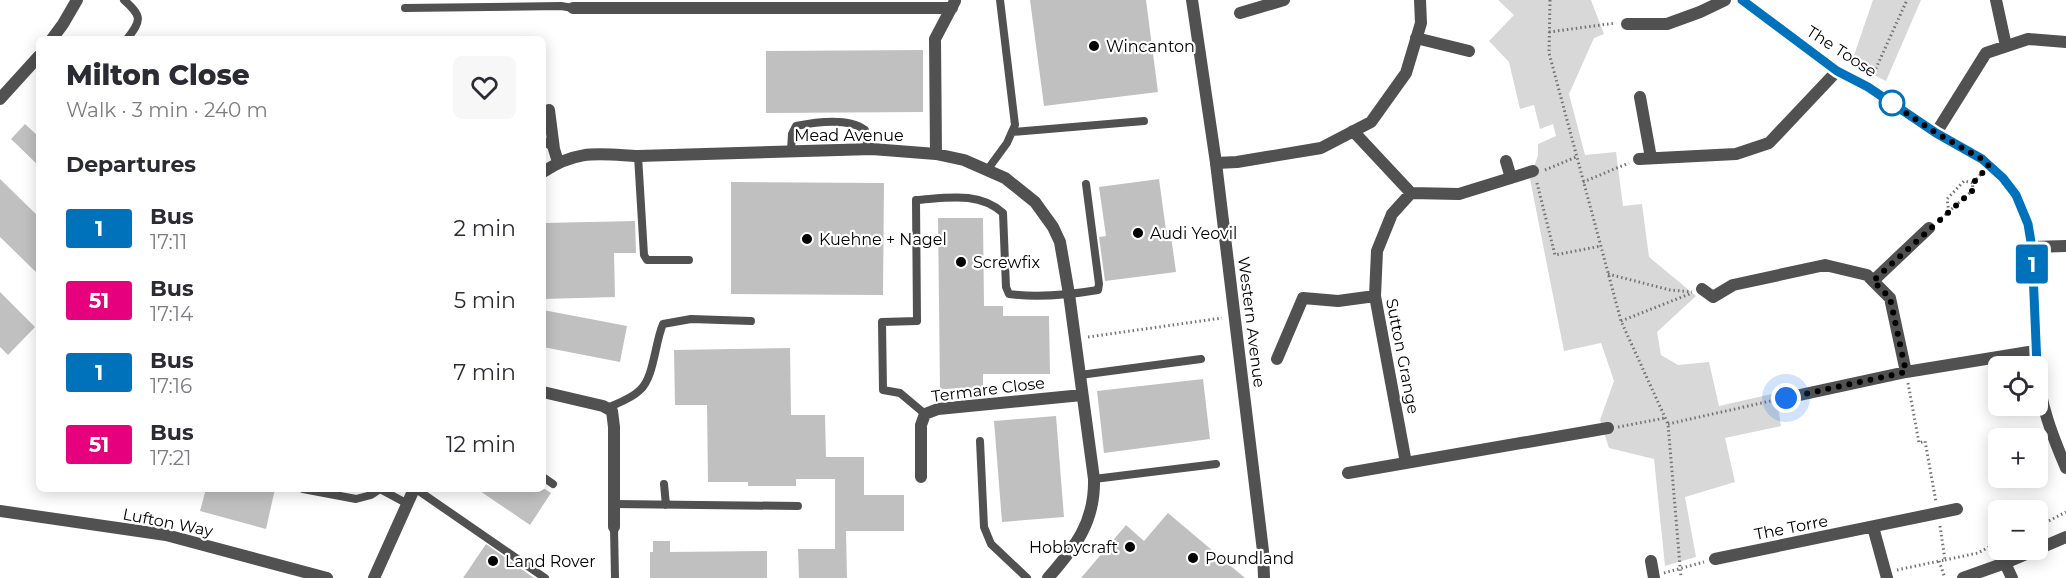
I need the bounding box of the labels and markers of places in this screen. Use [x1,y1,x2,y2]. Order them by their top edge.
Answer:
place label: Wincanton [1106,37,1195,56]
marker: Wincanton [1087,39,1101,53]
unlabelled marker [1879,90,1905,116]
place label: Audi Yeovil [1150,224,1237,243]
marker: Audi Yeovil [1131,226,1145,240]
place label: Kuehne + Nagel [819,230,947,249]
marker: Kuehne + Nagel [800,232,814,246]
place label: Screwfix [973,253,1040,272]
marker: Screwfix [954,255,968,269]
place label: Hobbycraft [1029,538,1118,557]
marker: Hobbycraft [1123,540,1137,554]
place label: Poundland [1205,549,1294,568]
marker: Poundland [1186,551,1200,565]
place label: Land Rover [505,552,596,571]
marker: Land Rover [486,554,500,568]

